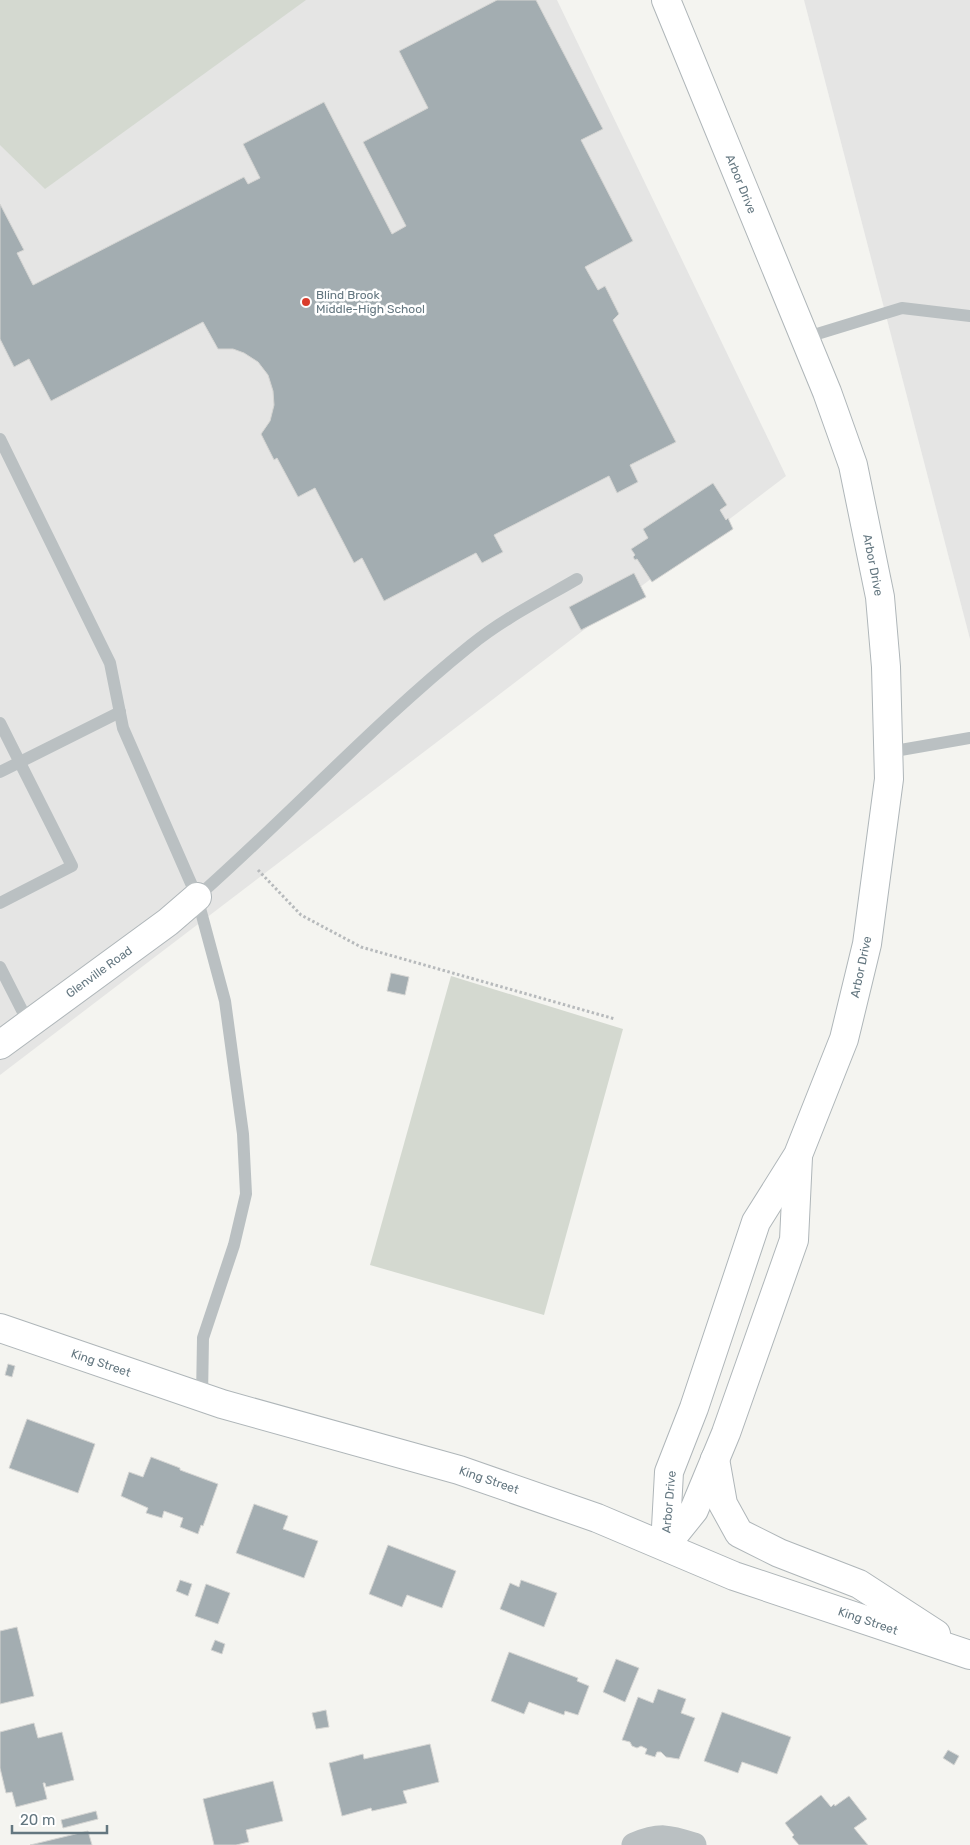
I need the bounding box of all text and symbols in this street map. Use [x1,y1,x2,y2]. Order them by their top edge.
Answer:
street label: Arbor Drive [723,152,759,216]
place label: Blind Brook Middle-High School [316,288,425,316]
marker: Blind Brook Middle-High School [300,296,312,308]
street label: Arbor Drive [860,533,886,597]
street label: Arbor Drive [848,935,874,999]
street label: Glenville Road [63,943,135,1001]
street label: King Street [69,1346,133,1380]
street label: King Street [457,1463,521,1497]
street label: Arbor Drive [659,1470,679,1534]
street label: King Street [836,1604,900,1638]
scale bar [12,1802,108,1834]
text: 20 m [20,1811,55,1829]

